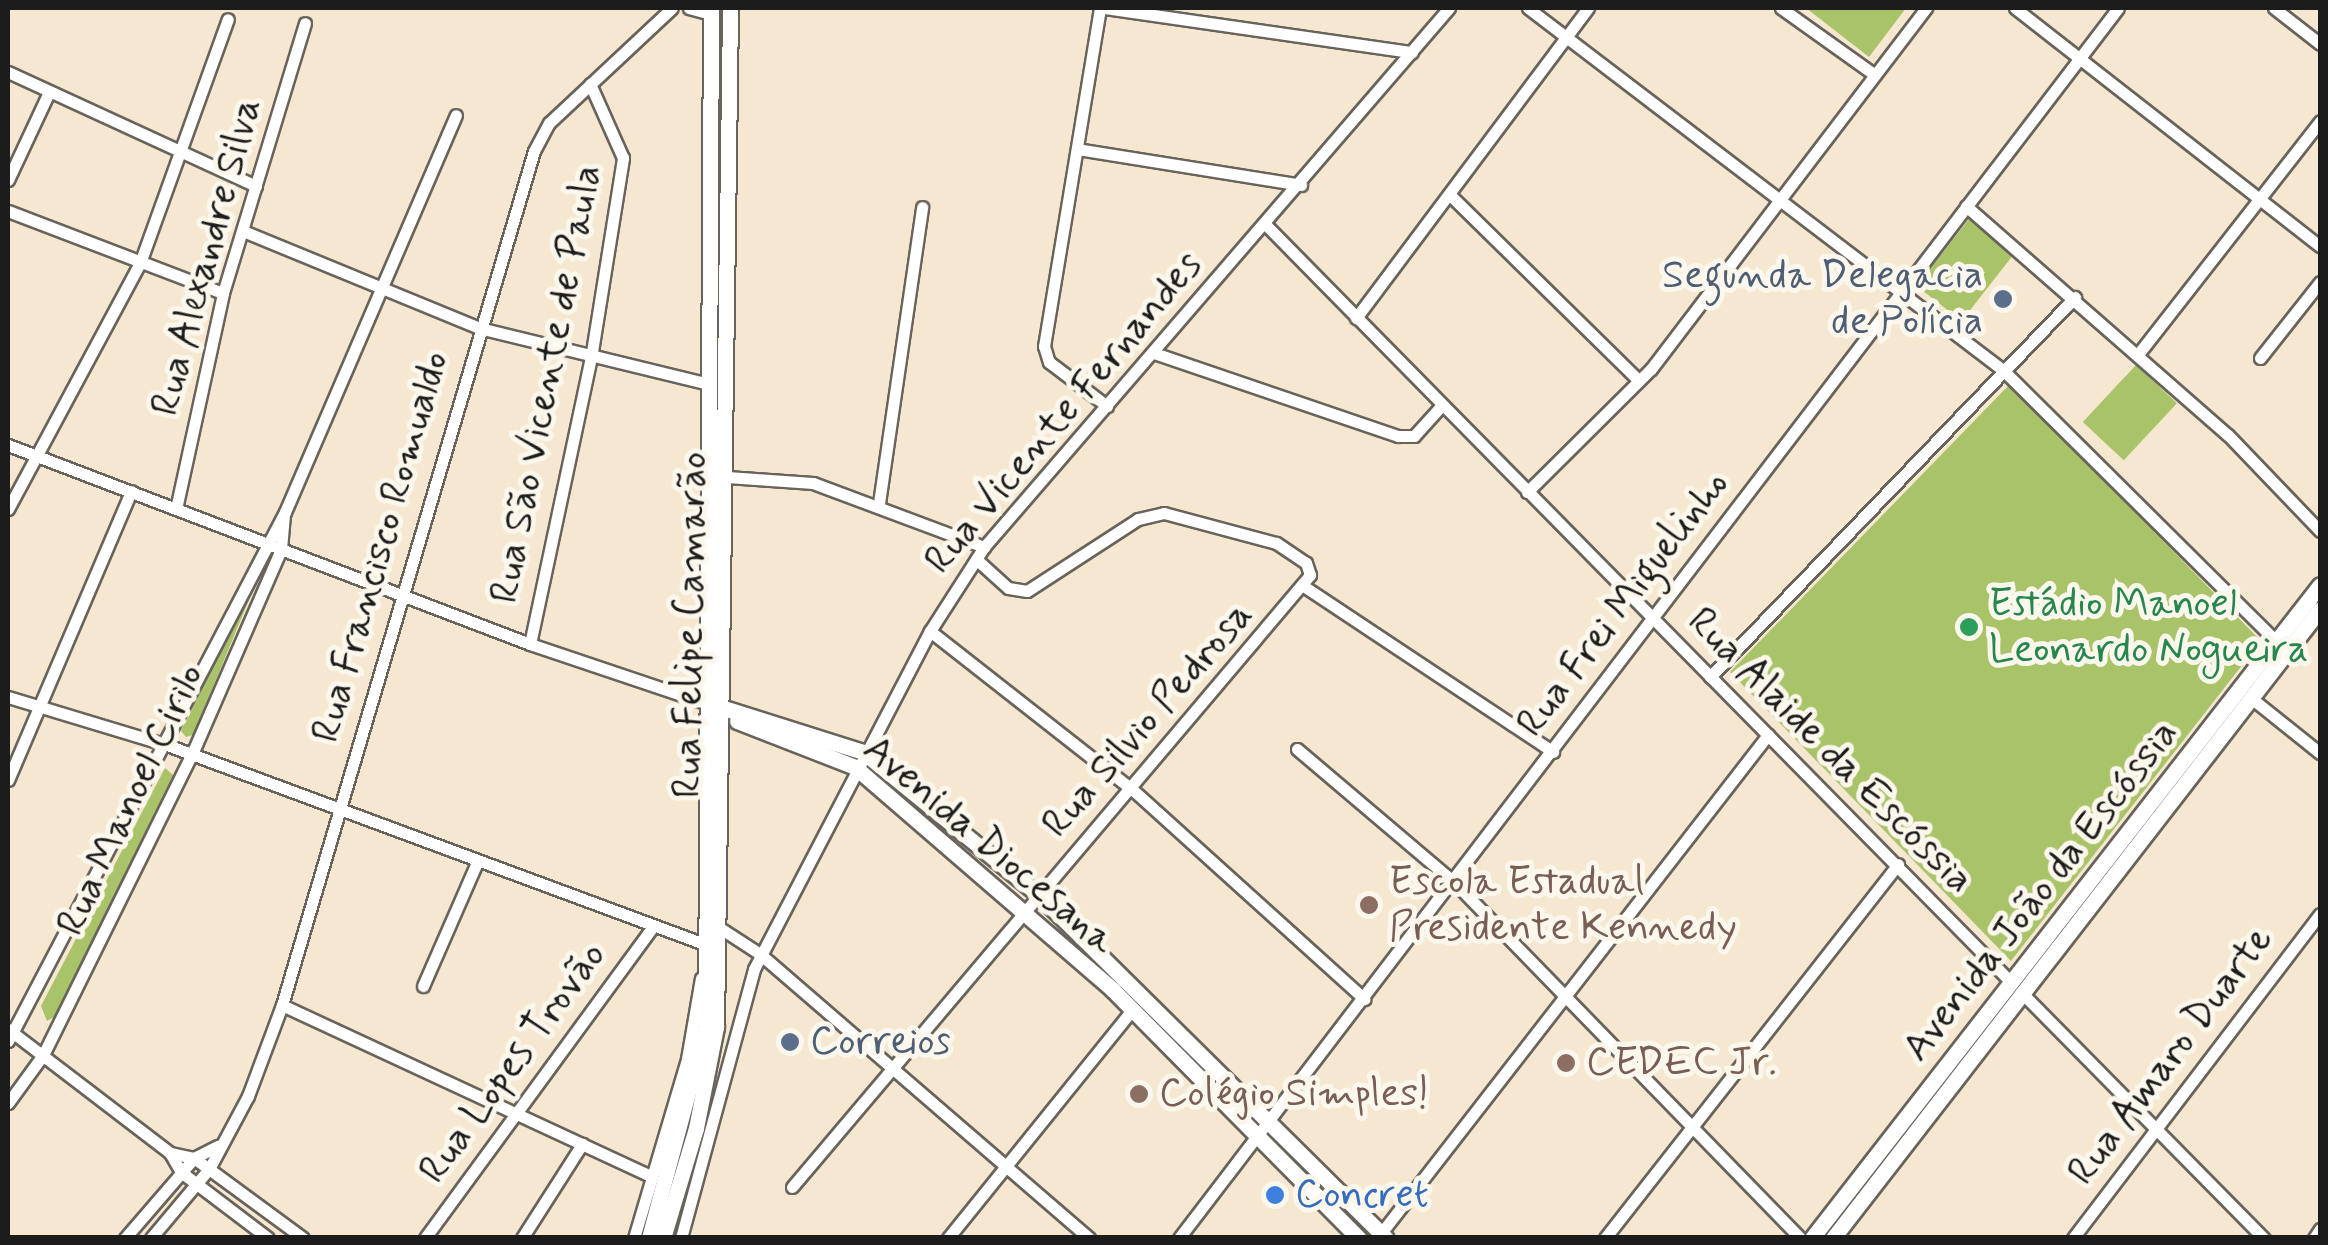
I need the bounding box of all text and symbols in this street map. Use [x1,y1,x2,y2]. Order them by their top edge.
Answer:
street label: Rua Alexandre Silva [142,93,272,421]
street label: Rua São Vicente de Paula [482,166,612,602]
street label: Rua Vicente Fernandes [915,242,1213,584]
place label: Segunda Delegacia de Polícia [1659,252,1983,346]
marker: Segunda Delegacia de Polícia [1992,288,2014,310]
street label: Rua Francisco Romualdo [302,345,460,749]
street label: Rua Felipe Camarão [664,452,718,798]
street label: Rua Frei Miguelinho [1507,461,1739,747]
place label: Estádio Manoel Leonardo Nogueira [1989,580,2299,674]
street label: Rua Silvio Pedrosa [1033,593,1263,847]
street label: Rua Alaide da Escóssia [1680,601,1980,901]
marker: Estádio Manoel Leonardo Nogueira [1958,616,1980,638]
street label: Rua Manoel Cirilo [48,659,214,941]
street label: Avenida João da Escóssia [1893,710,2189,1072]
street label: Avenida Diocesana [854,727,1124,963]
place label: Escola Estadual Presidente Kennedy [1389,858,1738,952]
marker: Escola Estadual Presidente Kennedy [1358,894,1380,916]
street label: Rua Amaro Duarte [2058,918,2284,1194]
street label: Rua Lopes Trovão [409,933,617,1193]
place label: Correios [810,1018,951,1066]
marker: Correios [779,1031,801,1053]
place label: CEDEC Jr. [1586,1039,1777,1087]
marker: CEDEC Jr. [1555,1052,1577,1074]
place label: Colégio Simples! [1159,1070,1428,1118]
marker: Colégio Simples! [1128,1083,1150,1105]
place label: Concret [1295,1171,1429,1219]
marker: Concret [1264,1184,1286,1206]

